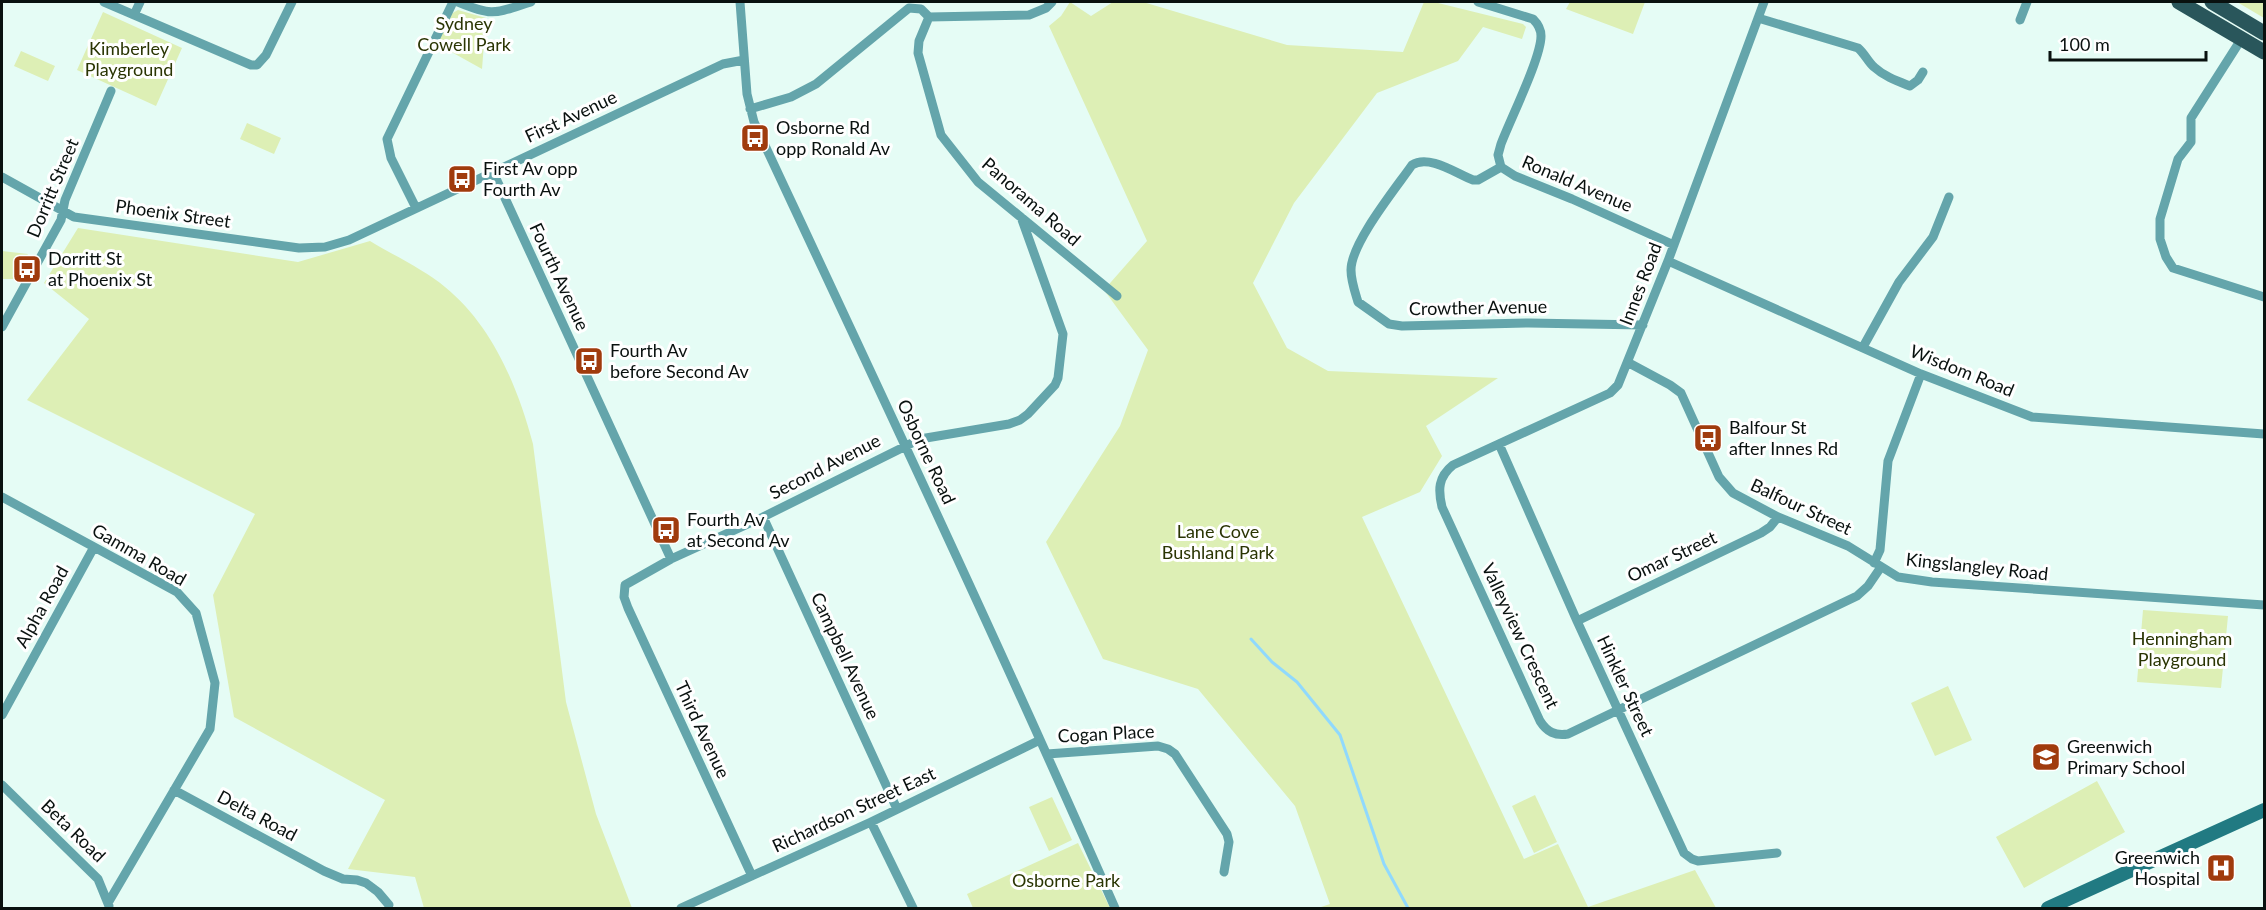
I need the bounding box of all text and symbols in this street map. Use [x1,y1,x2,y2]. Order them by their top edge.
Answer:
park label: Sydney Cowell Park [417,12,512,55]
scale bar [2050,24,2206,62]
text: 100 m [2059,33,2110,55]
park label: Kimberley Playground [85,37,173,80]
street label: First Avenue [521,85,620,147]
place label: Osborne Rd opp Ronald Av [776,116,891,159]
bus stop icon: Osborne Rd opp Ronald Av [739,122,771,154]
street label: Dorritt Street [21,134,83,240]
street label: Ronald Avenue [1519,150,1636,216]
street label: Panorama Road [978,152,1085,250]
place label: First Av opp Fourth Av [483,157,578,200]
bus stop icon: First Av opp Fourth Av [446,163,478,195]
street label: Phoenix Street [114,194,233,232]
street label: Fourth Avenue [525,219,594,334]
street label: Innes Road [1614,239,1666,328]
place label: Dorritt St at Phoenix St [48,247,153,290]
bus stop icon: Dorritt St at Phoenix St [11,253,43,285]
street label: Crowther Avenue [1409,295,1547,319]
place label: Fourth Av before Second Av [610,339,749,382]
street label: Wisdom Road [1907,339,2018,401]
bus stop icon: Fourth Av before Second Av [573,345,605,377]
street label: Osborne Road [893,396,961,507]
place label: Balfour St after Innes Rd [1729,416,1838,459]
bus stop icon: Balfour St after Innes Rd [1692,422,1724,454]
street label: Second Avenue [765,429,884,504]
street label: Balfour Street [1747,473,1856,539]
place label: Fourth Av at Second Av [687,508,790,551]
bus stop icon: Fourth Av at Second Av [650,514,682,546]
street label: Gamma Road [88,518,191,590]
park label: Lane Cove Bushland Park [1162,520,1275,563]
street label: Omar Street [1623,526,1720,586]
street label: Kingslangley Road [1905,548,2049,584]
street label: Valleyview Crescent [1478,559,1564,712]
street label: Alpha Road [10,562,73,651]
street label: Campbell Avenue [807,589,885,723]
park label: Henningham Playground [2132,627,2232,670]
street label: Hinkler Street [1593,632,1659,740]
street label: Third Avenue [671,677,735,782]
street label: Cogan Place [1057,719,1155,747]
place label: Greenwich Primary School [2067,735,2185,778]
school or university icon: Greenwich Primary School [2030,741,2062,773]
street label: Richardson Street East [769,761,939,857]
street label: Delta Road [214,785,301,845]
street label: Beta Road [37,794,110,866]
place label: Greenwich Hospital [2115,846,2200,889]
hospital icon: Greenwich Hospital [2205,852,2237,884]
park label: Osborne Park [1012,869,1121,891]

